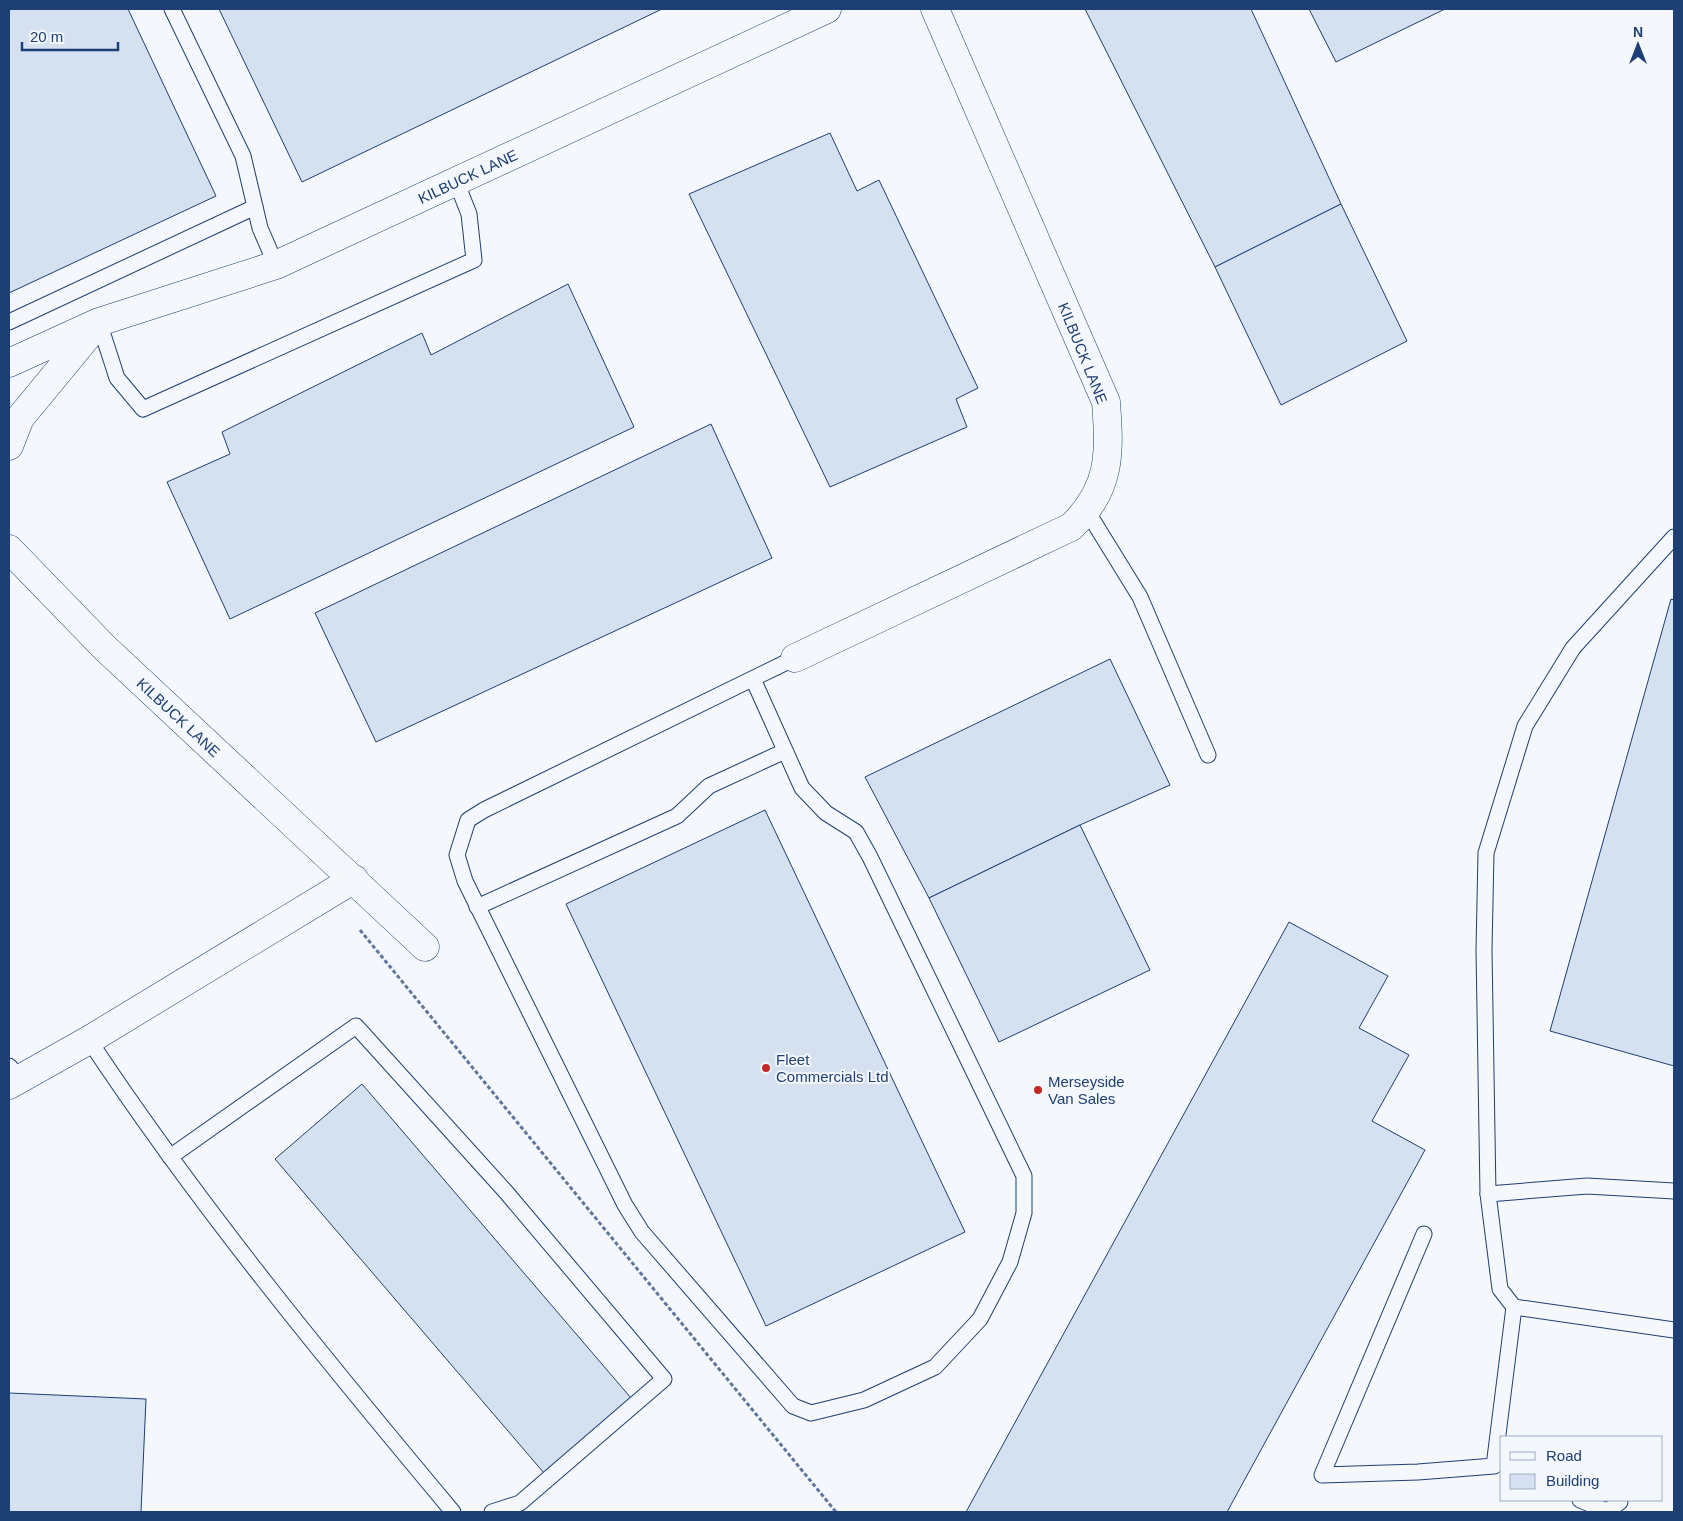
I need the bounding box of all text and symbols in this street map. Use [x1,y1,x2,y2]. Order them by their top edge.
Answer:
scale bar [22,20,119,52]
north arrow [1613,20,1663,70]
text: N [1633,24,1643,40]
text: 20 m [30,28,63,45]
street label: KILBUCK LANE [415,146,520,206]
street label: KILBUCK LANE [1055,300,1111,406]
street label: KILBUCK LANE [134,674,224,760]
place label: Fleet Commercials Ltd [776,1051,889,1085]
marker: Fleet Commercials Ltd [760,1062,772,1074]
place label: Merseyside Van Sales [1048,1073,1125,1107]
marker: Merseyside Van Sales [1032,1084,1044,1096]
legend [1500,1436,1663,1501]
text: Road [1546,1447,1582,1464]
text: Building [1546,1472,1599,1489]

